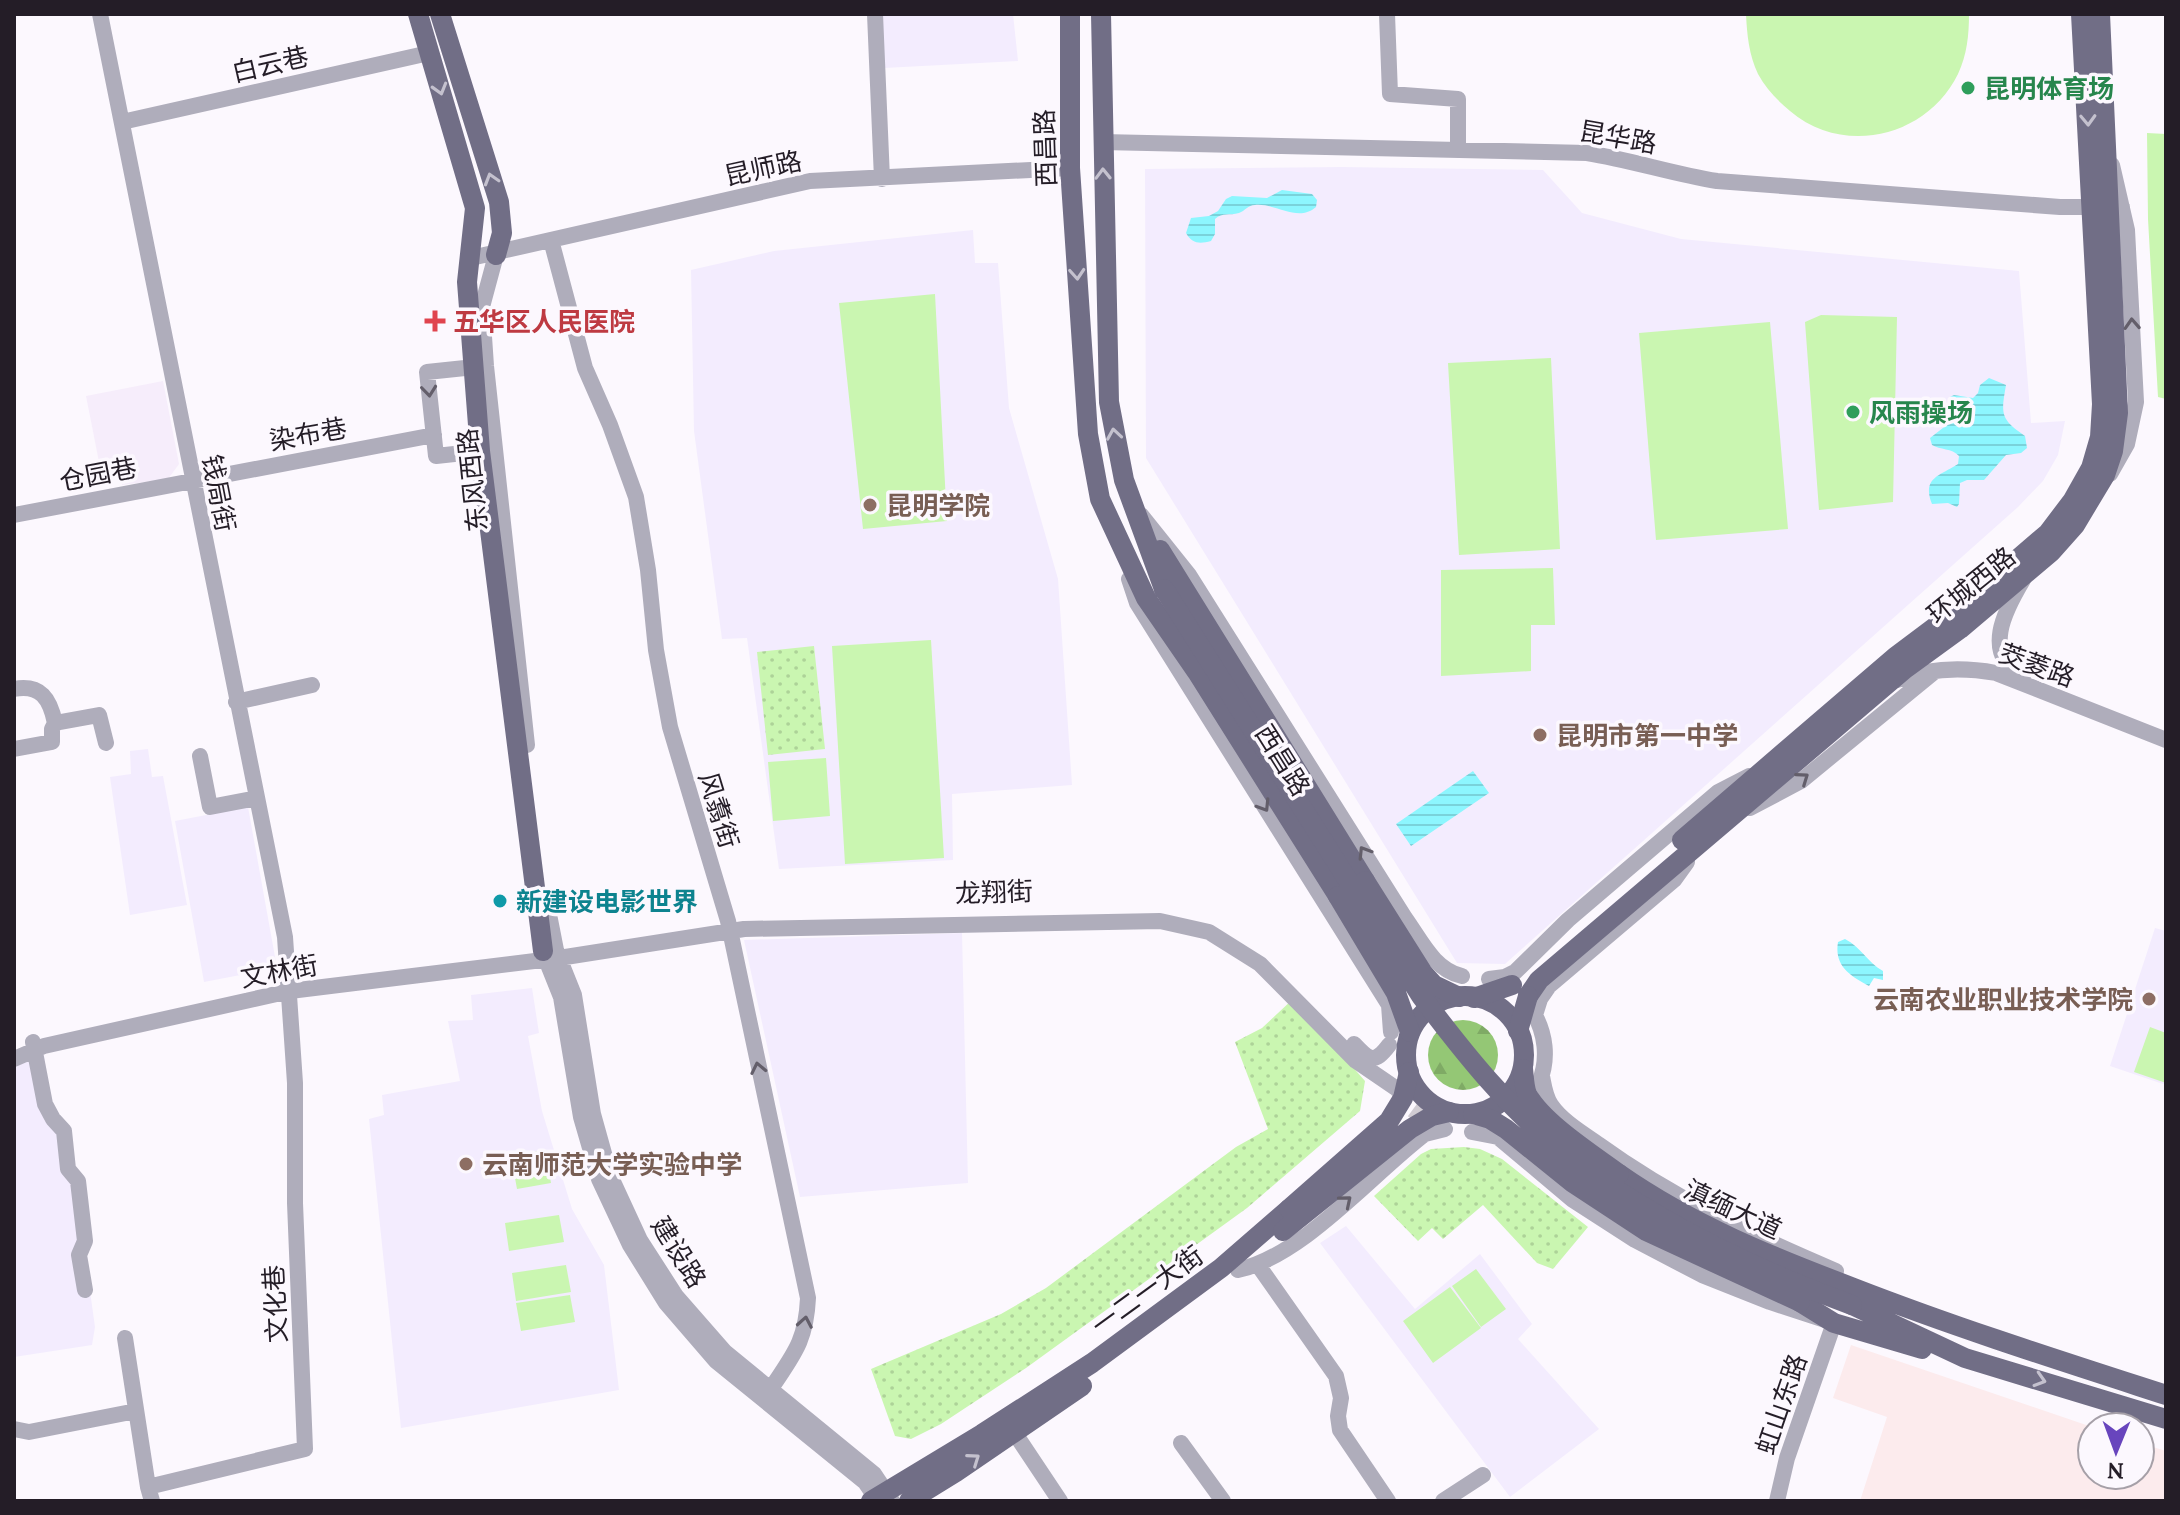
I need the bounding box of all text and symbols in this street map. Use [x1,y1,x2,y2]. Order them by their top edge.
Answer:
street label: 白云巷 [228,39,312,89]
place label: 昆明体育场 [1984,72,2114,105]
marker: 昆明体育场 [1959,79,1977,97]
one-way arrow [431,81,447,95]
street label: 西昌路 [1027,108,1063,188]
street label: 昆华路 [1577,114,1659,160]
one-way arrow [2080,114,2097,127]
street label: 昆师路 [721,144,805,192]
one-way arrow [1094,167,1112,180]
one-way arrow [484,172,500,186]
one-way arrow [1069,268,1086,281]
place label: 五华区人民医院 [453,305,635,338]
marker: 五华区人民医院 [424,310,446,332]
one-way arrow [2124,317,2141,330]
one-way arrow [421,385,438,398]
place label: 风雨操场 [1869,396,1973,429]
marker: 风雨操场 [1844,403,1862,421]
street label: 染布巷 [267,411,349,457]
street label: 东风西路 [450,427,494,533]
one-way arrow [1106,427,1123,441]
street label: 仓园巷 [57,450,139,498]
street label: 钱局街 [195,452,243,534]
place label: 昆明学院 [886,489,990,522]
marker: 昆明学院 [861,496,879,514]
street label: 环城西路 [1920,539,2022,631]
street label: 茭菱路 [1995,636,2079,694]
street label: 西昌路 [1248,718,1318,802]
place label: 昆明市第一中学 [1556,719,1738,752]
marker: 昆明市第一中学 [1531,726,1549,744]
street label: 风翥街 [692,768,746,852]
one-way arrow [1795,773,1809,788]
one-way arrow [1255,798,1270,812]
one-way arrow [1358,846,1373,861]
street label: 龙翔街 [954,874,1034,910]
place label: 新建设电影世界 [516,885,698,918]
marker: 新建设电影世界 [491,892,509,910]
street label: 文林街 [238,948,320,994]
place label: 云南农业职业技术学院 [1873,983,2133,1016]
marker: 云南农业职业技术学院 [2140,990,2158,1008]
one-way arrow [751,1061,768,1075]
place label: 云南师范大学实验中学 [482,1148,742,1181]
marker: 云南师范大学实验中学 [457,1155,475,1173]
street label: 滇缅大道 [1679,1172,1787,1246]
one-way arrow [1337,1196,1351,1211]
street label: 建设路 [644,1210,714,1294]
street label: 一二一大街 [1085,1238,1209,1342]
street label: 文化巷 [256,1264,294,1344]
one-way arrow [796,1316,813,1329]
street label: 虹山东路 [1748,1349,1814,1459]
one-way arrow [2032,1371,2046,1387]
north arrow [2076,1411,2156,1491]
one-way arrow [966,1454,980,1469]
text: N [2107,1457,2124,1485]

